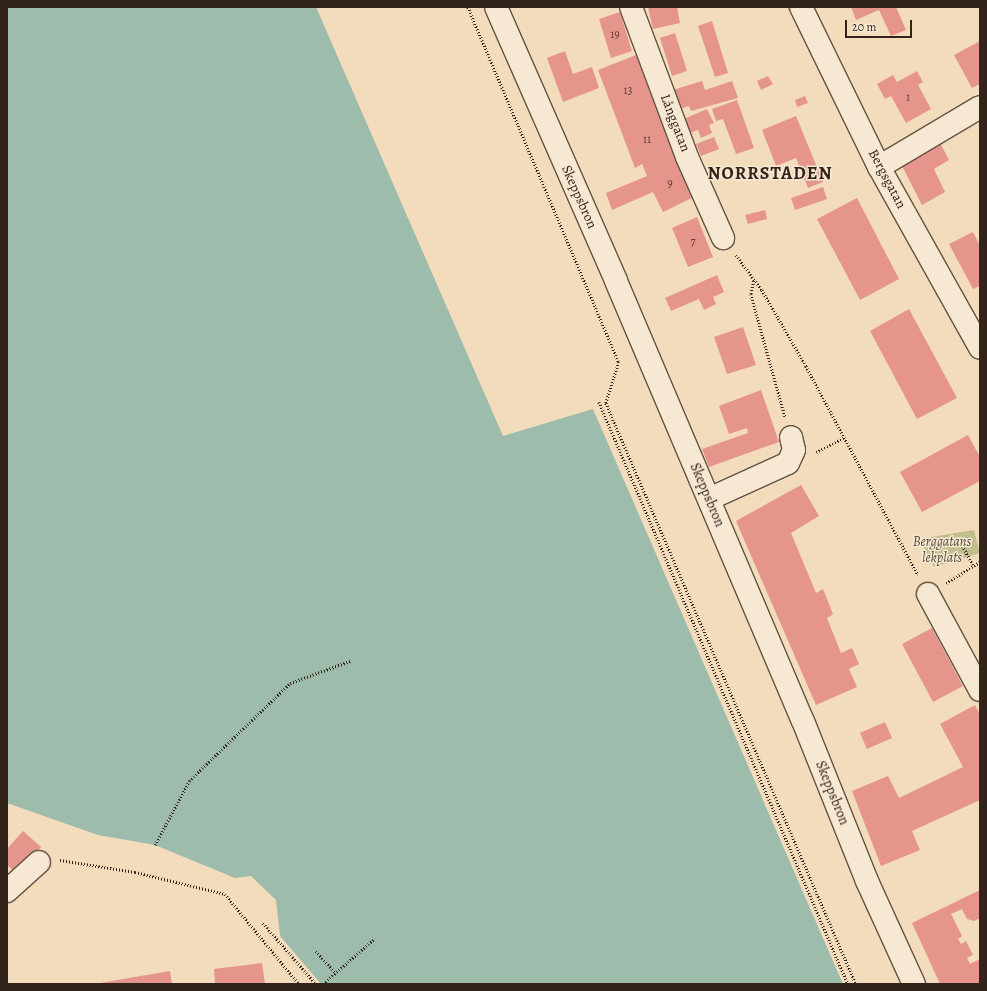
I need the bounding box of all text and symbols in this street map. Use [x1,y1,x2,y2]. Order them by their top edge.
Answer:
scale bar [847,12,914,38]
text: 20 m [852,19,876,35]
house number: 19 [610,28,620,42]
house number: 13 [623,84,633,98]
house number: 1 [906,91,910,105]
street label: Långgatan [656,92,694,154]
house number: 11 [643,133,651,147]
street label: Bergsgatan [864,147,910,211]
district label: NORRSTADEN [707,162,833,184]
street label: Skeppsbron [558,163,600,231]
house number: 9 [667,177,673,191]
house number: 7 [690,235,696,249]
street label: Skeppsbron [686,461,728,529]
park label: Berggatans lekplats [913,534,971,566]
street label: Skeppsbron [812,759,852,827]

